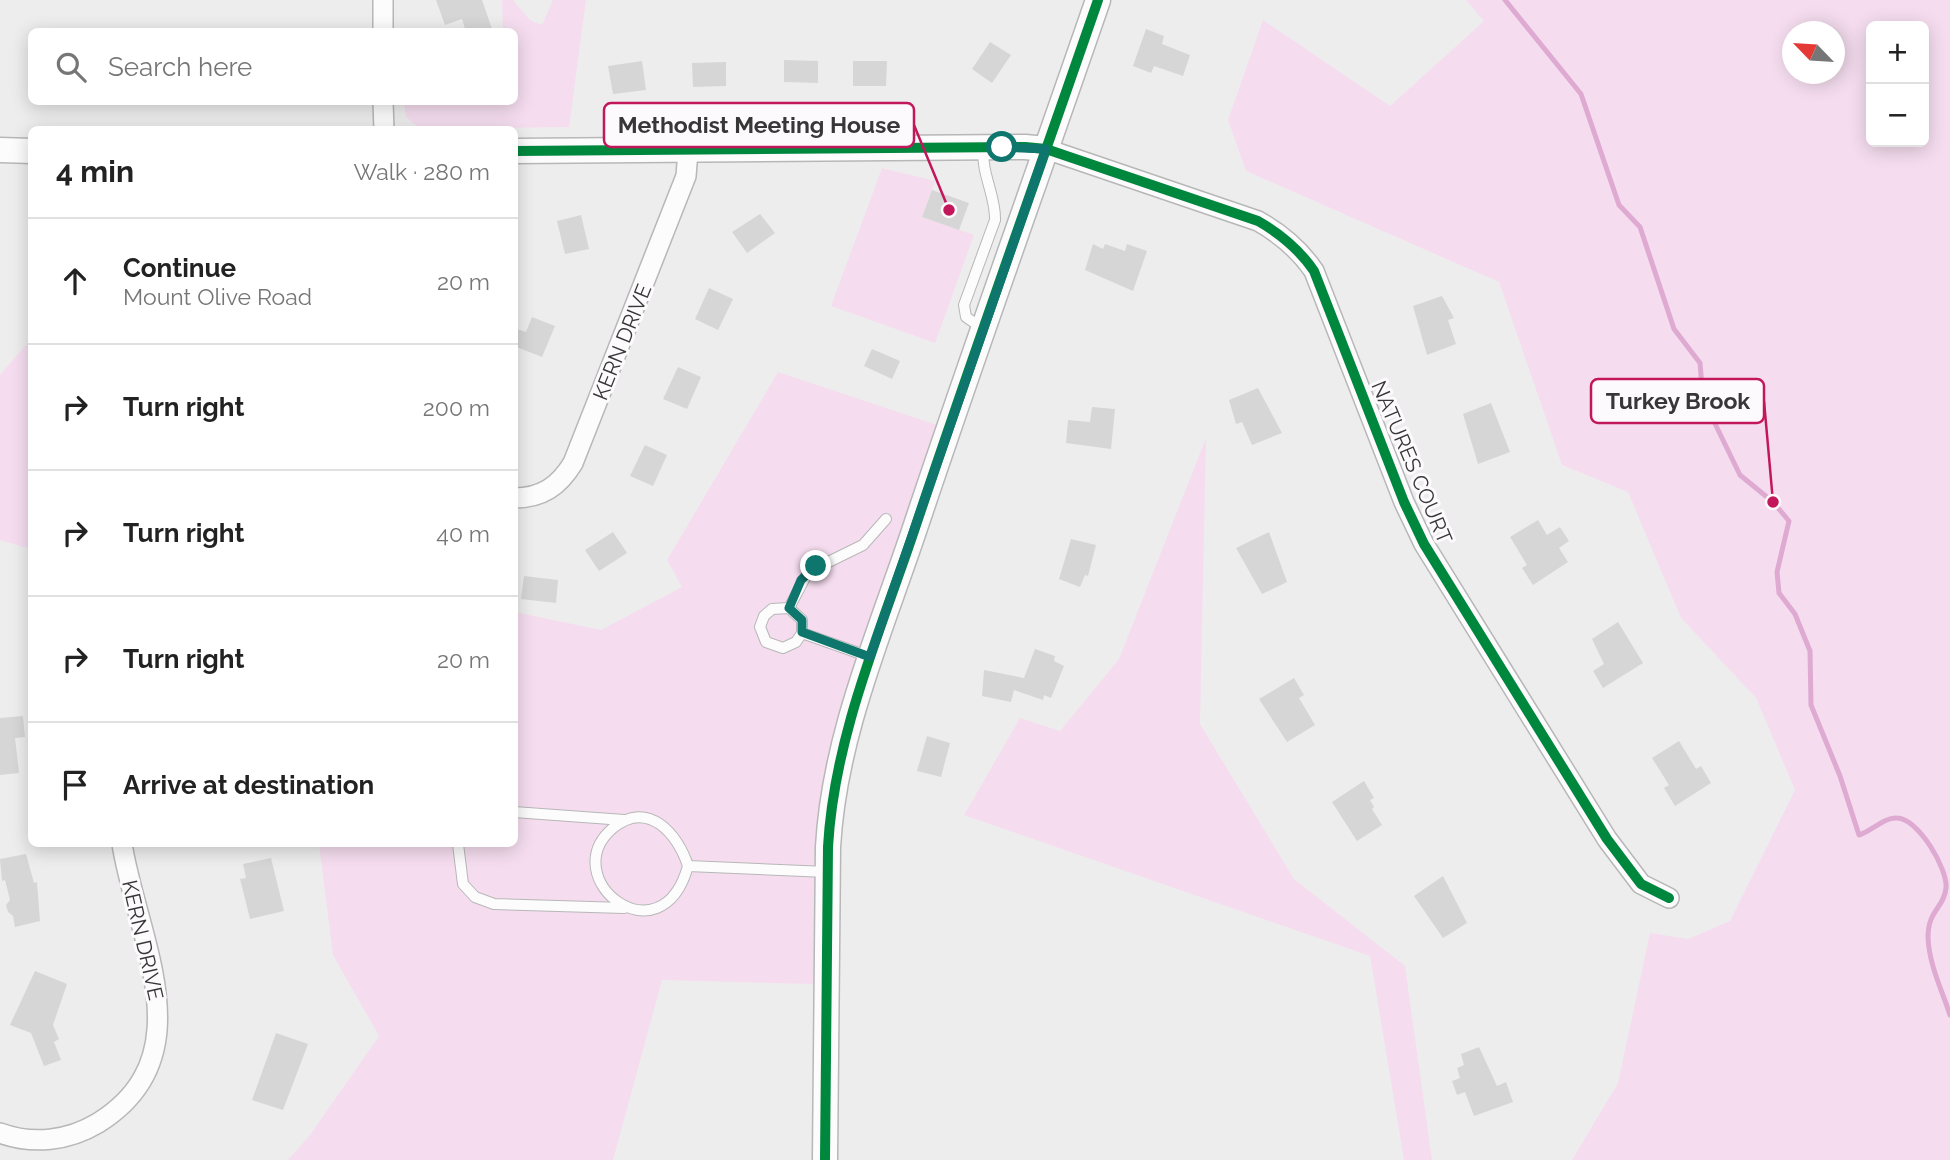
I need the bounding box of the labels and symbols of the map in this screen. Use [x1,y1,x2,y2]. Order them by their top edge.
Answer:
north arrow [1782,21,1845,84]
callout: Methodist Meeting House [604,103,914,147]
text: Methodist Meeting House [618,111,900,138]
route start [986,131,1017,162]
street label: KERN DRIVE [587,280,657,404]
street label: NATURES COURT [1366,377,1458,547]
callout: Turkey Brook [1591,379,1764,423]
text: Turkey Brook [1606,387,1750,414]
route end [800,550,831,581]
street label: KERN DRIVE [117,877,169,1003]

